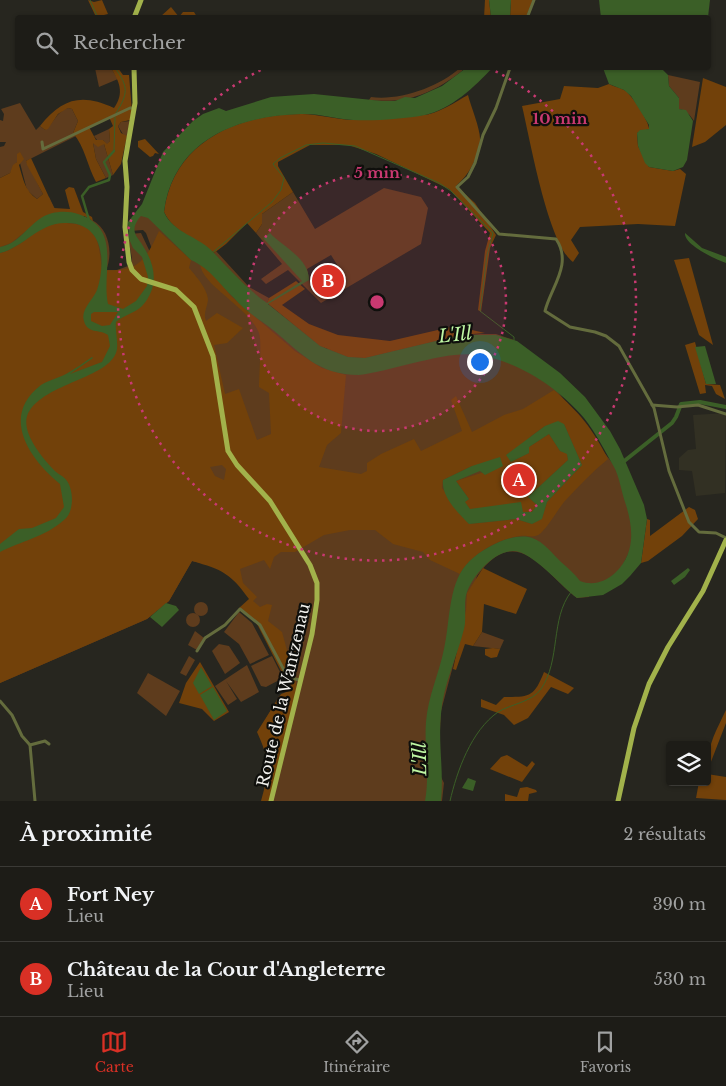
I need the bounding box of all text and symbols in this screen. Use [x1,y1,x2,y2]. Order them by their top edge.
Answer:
search box [15,15,711,70]
icon: search [33,29,61,57]
text: Rechercher [73,31,185,54]
text: 10 min [533,109,587,128]
text: 5 min [354,163,400,182]
pin: B [312,262,344,300]
centre of rings [368,293,386,311]
water label: L'Ill [436,322,473,348]
your location [467,349,493,375]
pin: A [503,461,535,499]
street label: Route de la Wantzenau [252,601,314,789]
map controls [666,741,711,786]
button: layers [666,741,711,786]
water label: L'Ill [409,742,431,777]
text: À proximité [20,821,152,847]
text: 2 résultats [624,824,706,844]
text: Fort Ney [67,883,154,906]
text: A [30,894,42,914]
text: 390 m [653,894,706,914]
text: Lieu [67,906,104,926]
text: Château de la Cour d'Angleterre [67,958,386,981]
text: B [30,969,42,989]
text: 530 m [654,969,706,989]
text: Lieu [67,981,104,1001]
tab: Carte [95,1028,134,1076]
tab: Itinéraire [323,1028,390,1076]
tab: Favoris [580,1028,631,1076]

